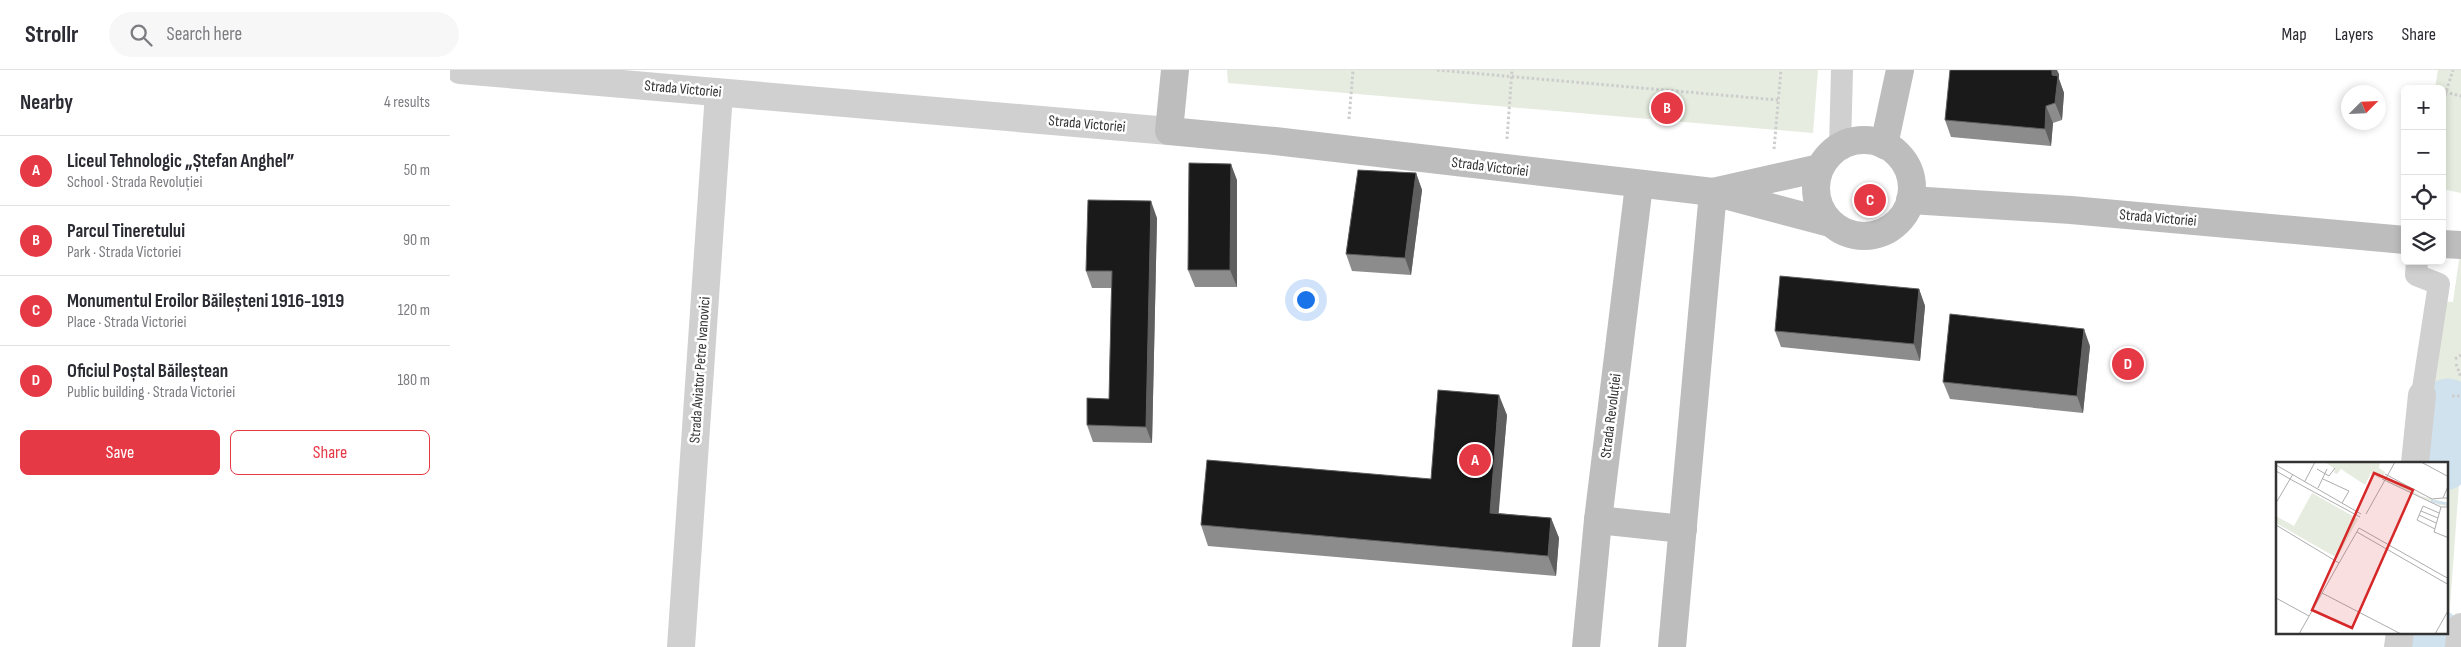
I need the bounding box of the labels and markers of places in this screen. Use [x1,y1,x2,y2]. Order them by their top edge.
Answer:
pin: B [1651,89,1683,127]
pin: C [1854,181,1886,219]
pin: D [2112,345,2144,383]
pin: A [1459,441,1491,479]

